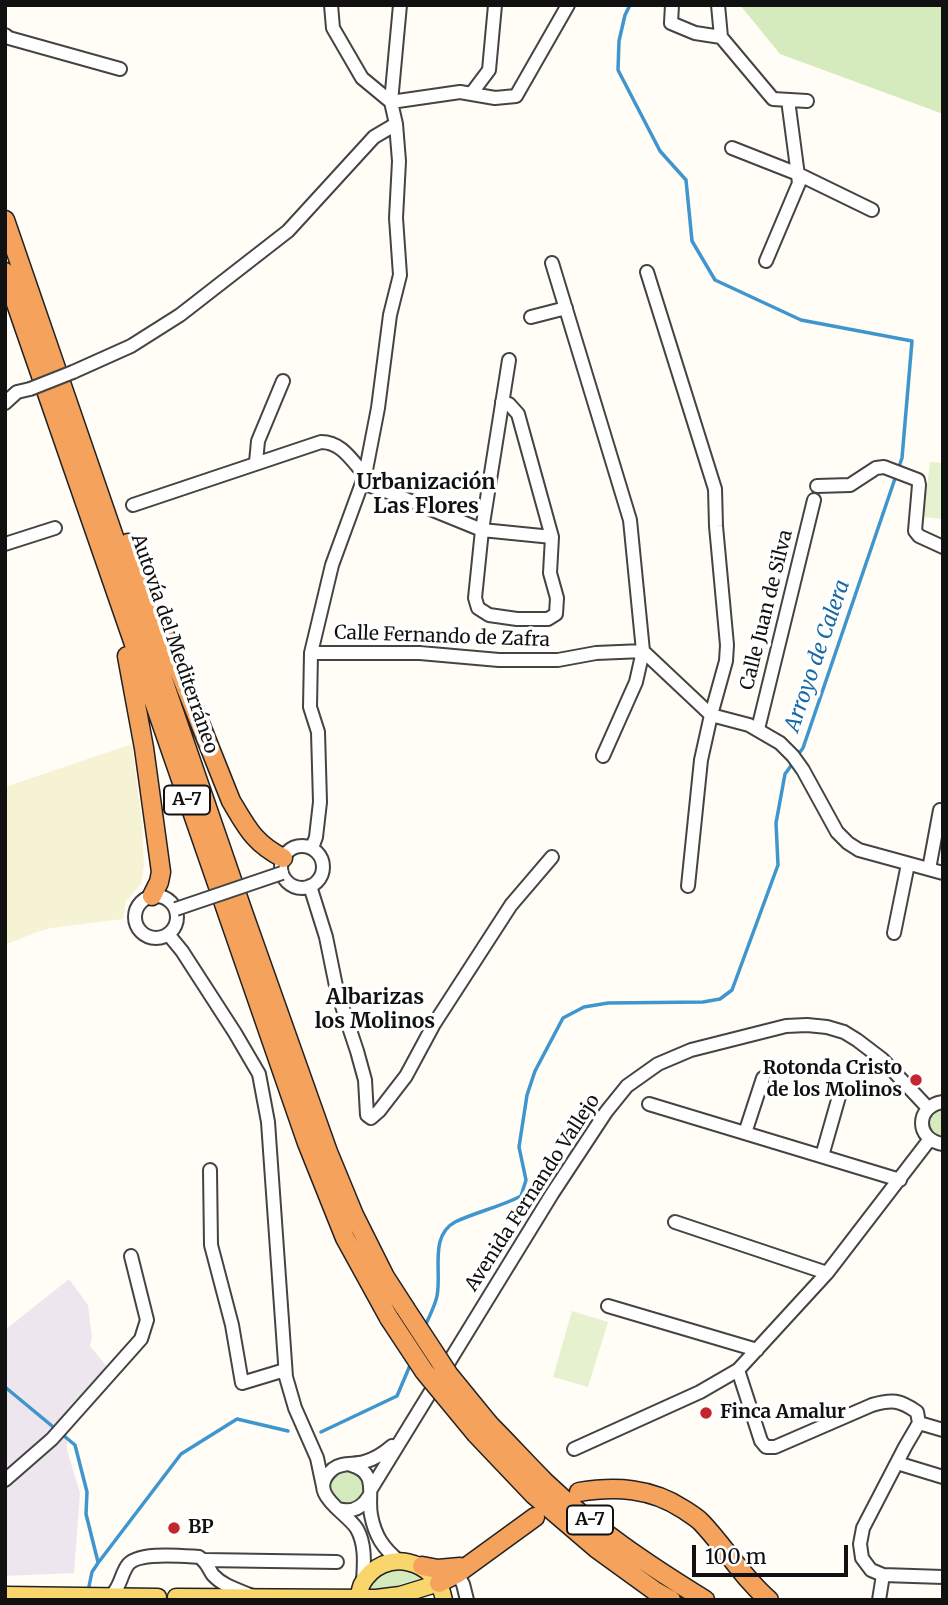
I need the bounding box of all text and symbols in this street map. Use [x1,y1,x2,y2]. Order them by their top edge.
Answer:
district label: Urbanización Las Flores [357,470,495,520]
street label: Calle Juan de Silva [736,528,798,692]
street label: Autovía del Mediterráneo [126,531,222,757]
water label: Arroyo de Calera [780,577,856,735]
street label: Calle Fernando de Zafra [334,622,550,652]
road number: A-7 [164,786,210,814]
district label: Albarizas los Molinos [315,985,435,1035]
place label: Rotonda Cristo de los Molinos [763,1058,902,1102]
marker: Rotonda Cristo de los Molinos [908,1072,924,1088]
street label: Avenida Fernando Vallejo [461,1090,605,1296]
place label: Finca Amalur [720,1402,846,1424]
marker: Finca Amalur [698,1405,714,1421]
road number: A-7 [567,1506,613,1534]
place label: BP [188,1517,214,1539]
marker: BP [166,1520,182,1536]
scale bar [696,1532,852,1576]
text: 100 m [705,1543,767,1570]

